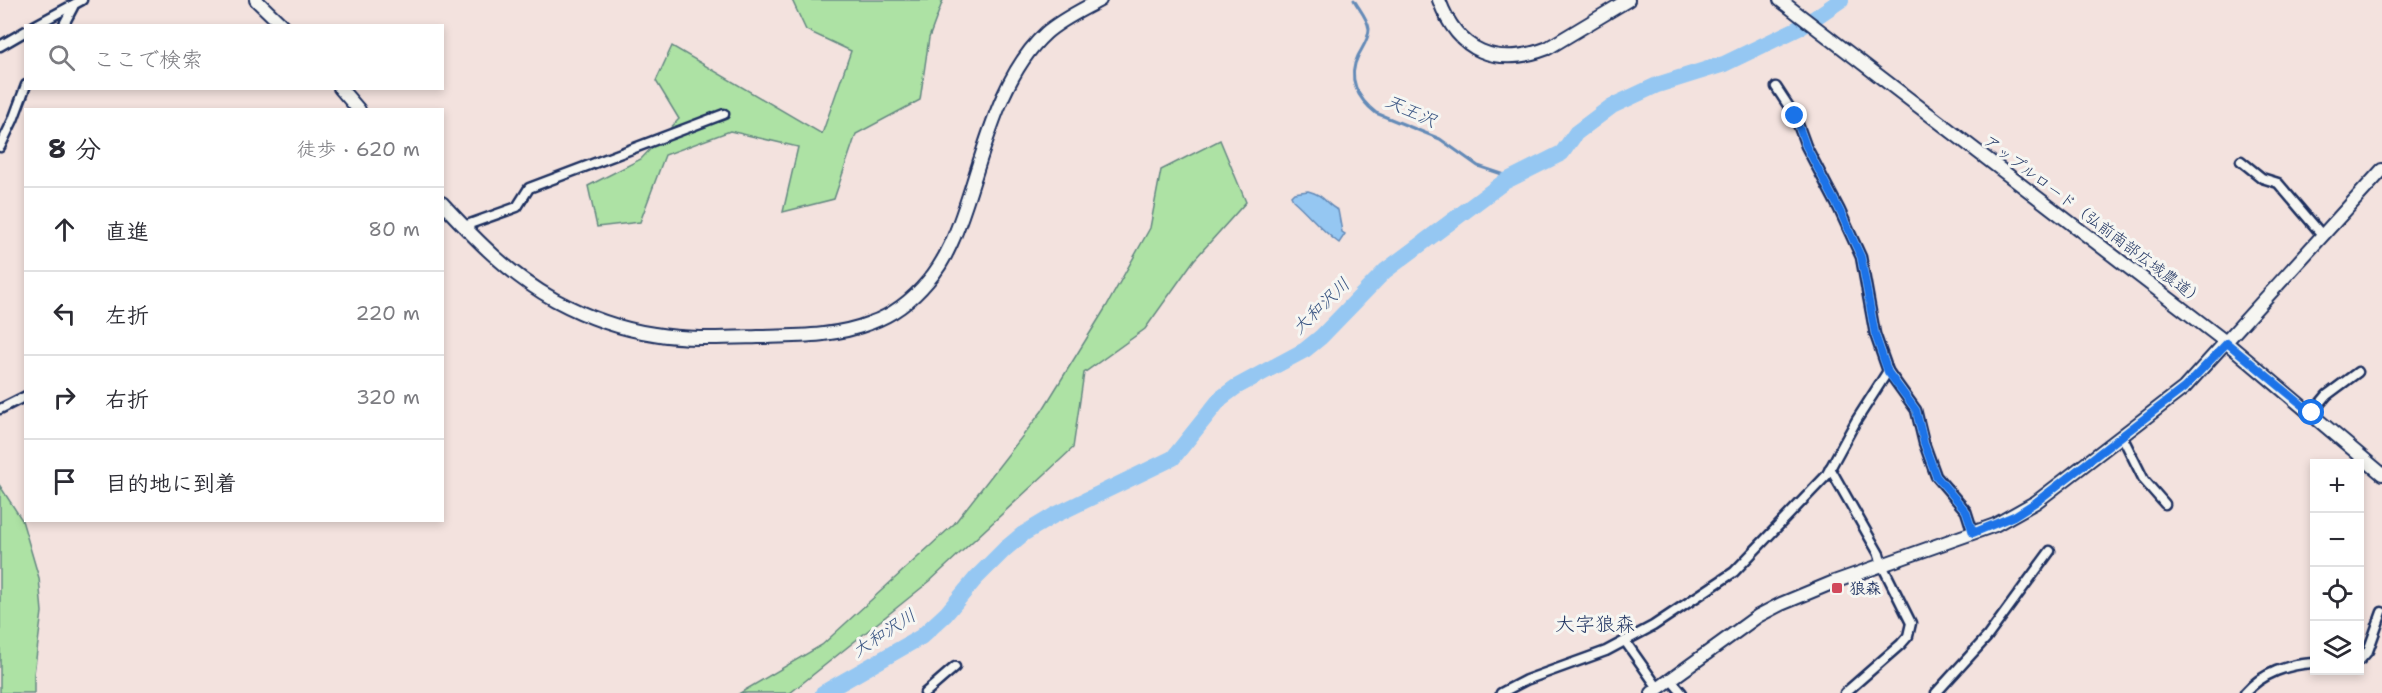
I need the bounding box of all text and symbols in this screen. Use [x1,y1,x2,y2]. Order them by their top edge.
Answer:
search box [24,24,444,90]
icon: search [45,41,78,74]
text: ここで検索 [93,45,203,74]
water label: 天王沢 [1381,89,1441,133]
route end [1781,102,1807,128]
street label: アップルロード（弘前南部広域農道） [1979,130,2209,310]
text: 8 分 [48,131,101,166]
text: 徒歩 · 620 m [297,136,420,162]
icon: ahead [48,213,81,246]
text: 80 m [368,216,420,242]
text: 直進 [105,217,149,246]
water label: 大和沢川 [1287,272,1355,340]
icon: left [48,297,81,330]
text: 220 m [356,300,420,326]
text: 左折 [105,301,149,330]
icon: right [48,381,81,414]
text: 320 m [356,384,420,410]
text: 右折 [105,385,149,414]
route start [2298,399,2324,425]
map controls [2310,459,2364,675]
button: + [2310,459,2364,513]
icon: arrive [48,465,81,498]
text: 目的地に到着 [105,469,237,498]
button: − [2310,513,2364,567]
button: locate [2310,567,2364,621]
place label: 狼森 [1849,578,1881,599]
marker: 狼森 [1830,581,1844,595]
water label: 大和沢川 [847,603,921,663]
district label: 大字狼森 [1555,611,1635,637]
button: layers [2310,621,2364,675]

